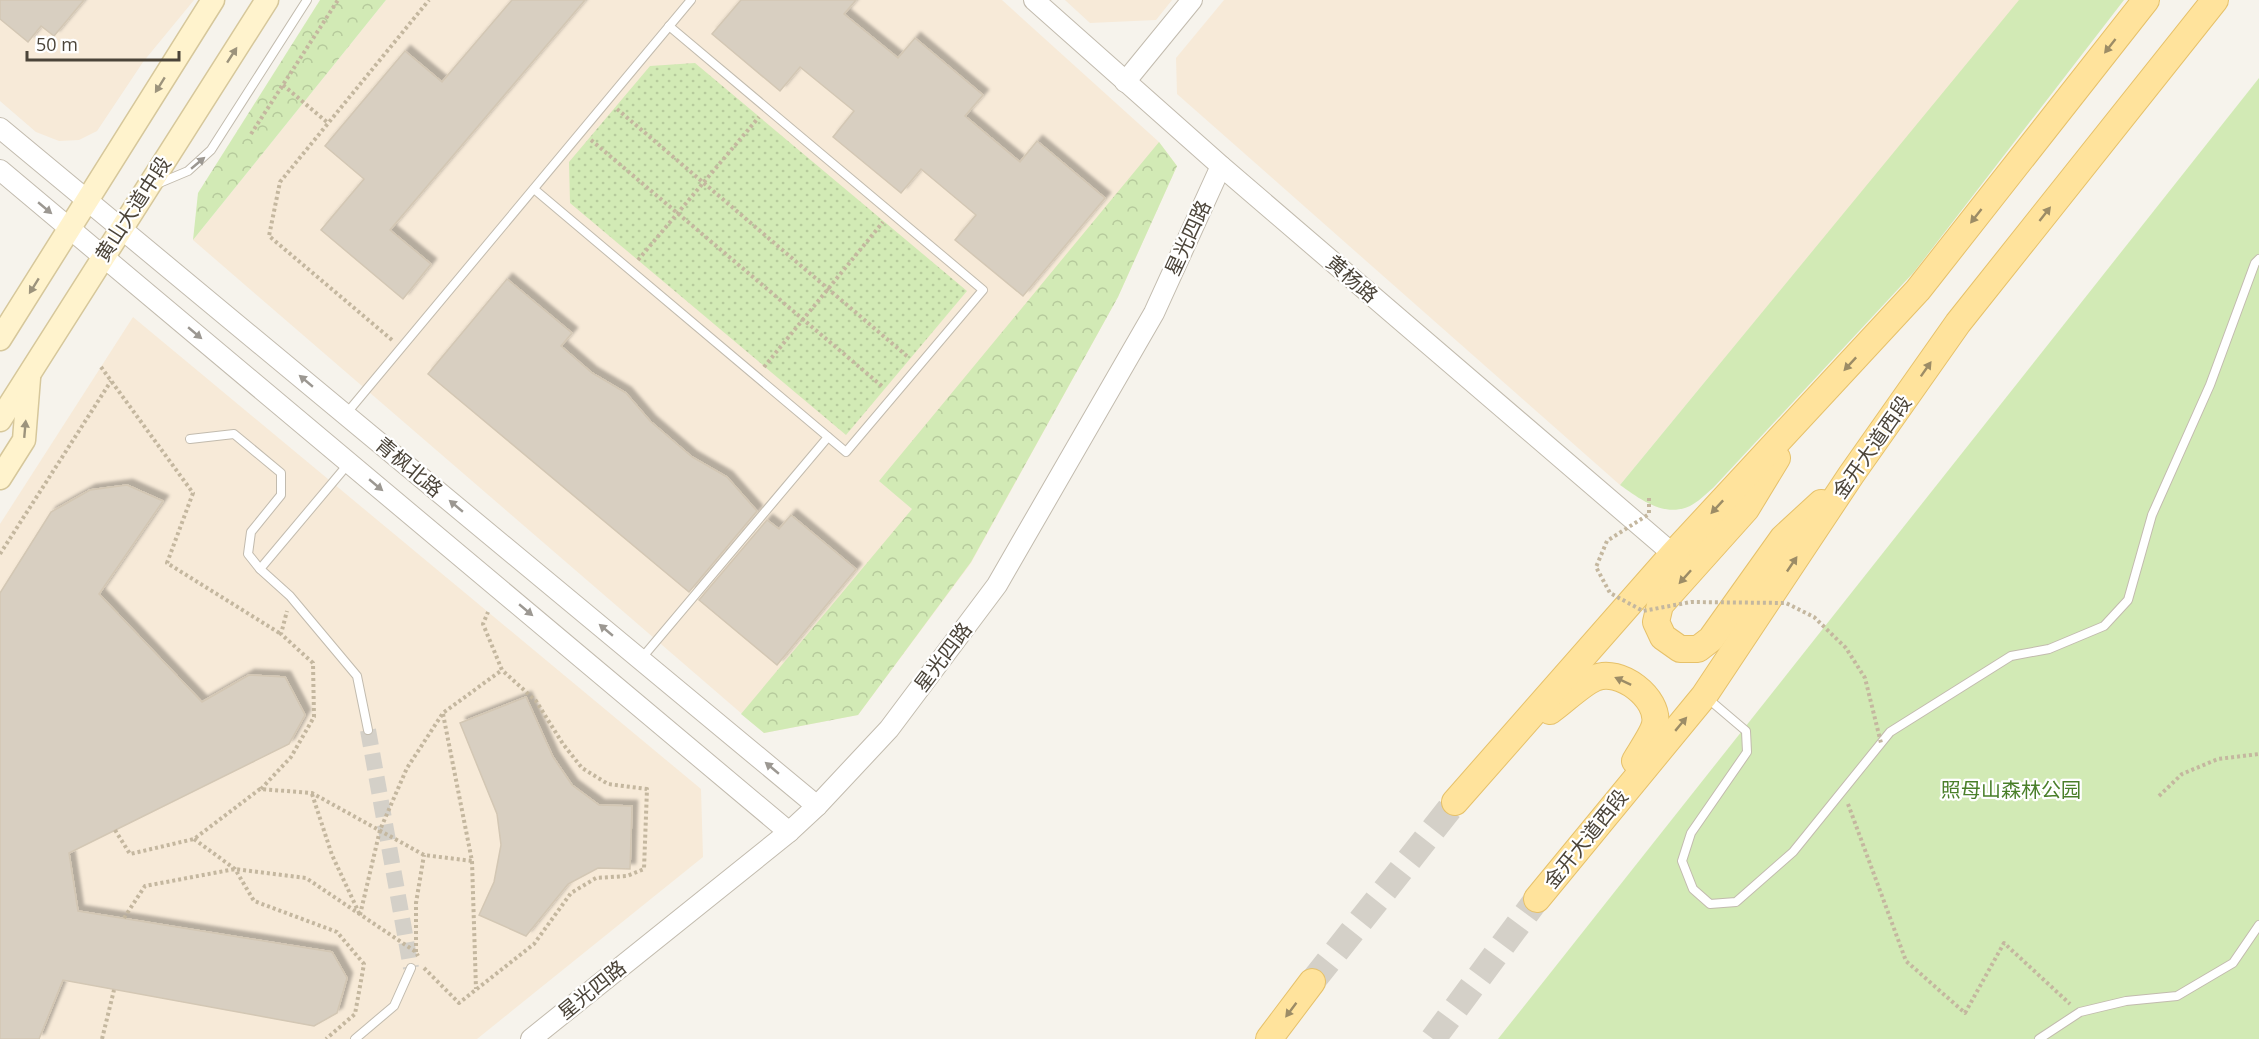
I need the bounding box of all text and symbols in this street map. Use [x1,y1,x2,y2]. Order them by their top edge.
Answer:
scale bar [27,24,178,62]
text: 50 m [36,32,78,56]
one-way arrow [2103,38,2116,54]
one-way arrow [226,47,237,63]
one-way arrow [154,77,165,93]
street label: 黄山大道中段 [89,151,177,266]
one-way arrow [190,157,205,170]
street label: 星光四路 [1158,196,1217,280]
one-way arrow [37,201,53,214]
one-way arrow [2038,206,2051,222]
one-way arrow [1970,208,1983,224]
street label: 黄杨路 [1321,249,1384,308]
one-way arrow [28,278,39,294]
one-way arrow [187,326,203,339]
one-way arrow [1844,356,1857,371]
one-way arrow [1920,361,1932,377]
one-way arrow [299,375,314,388]
street label: 金开大道西段 [1826,390,1917,504]
one-way arrow [20,420,30,439]
street label: 青枫北路 [370,431,449,503]
one-way arrow [368,478,383,491]
one-way arrow [448,499,464,512]
one-way arrow [1710,499,1724,514]
one-way arrow [1786,556,1797,572]
one-way arrow [1678,570,1692,585]
one-way arrow [518,604,534,617]
street label: 星光四路 [908,617,977,697]
one-way arrow [599,624,614,637]
one-way arrow [1614,676,1631,685]
one-way arrow [1674,716,1687,732]
one-way arrow [765,762,780,775]
park label: 照母山森林公园 [1941,776,2081,803]
street label: 金开大道西段 [1537,784,1634,894]
street label: 星光四路 [552,954,631,1025]
one-way arrow [1285,1003,1297,1018]

